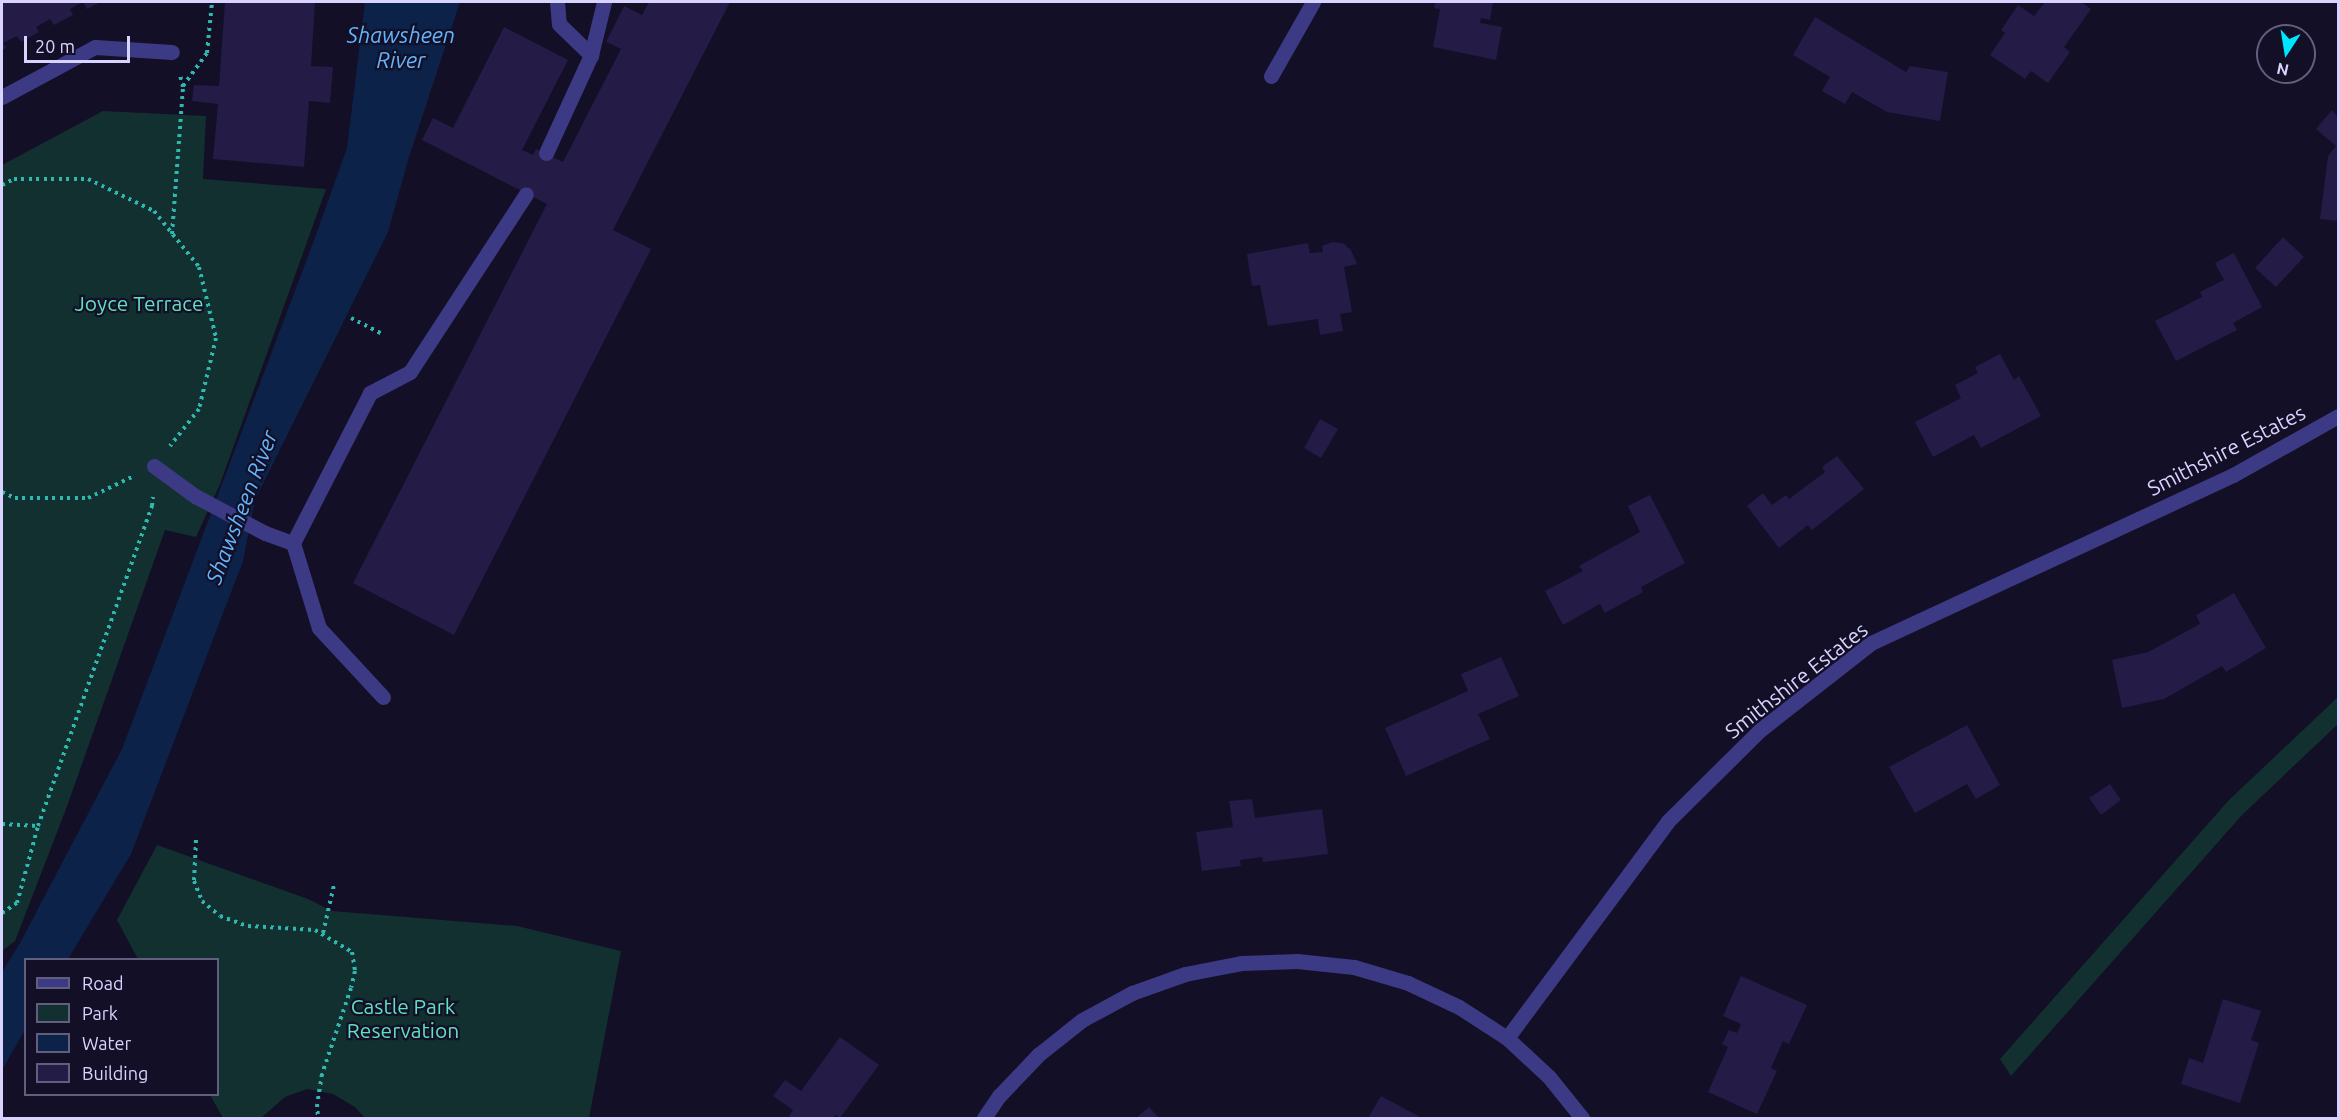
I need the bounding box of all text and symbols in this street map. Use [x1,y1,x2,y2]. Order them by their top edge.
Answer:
water label: Shawsheen River [347,21,455,72]
scale bar [27,24,134,62]
north arrow [2256,24,2316,84]
text: 20 m [35,36,75,56]
text: N [2275,60,2290,80]
park label: Joyce Terrace [74,290,204,316]
street label: Smithshire Estates [2143,399,2309,501]
water label: Shawsheen River [200,427,282,587]
street label: Smithshire Estates [1720,617,1872,743]
legend [24,958,219,1096]
text: Road [82,973,124,993]
park label: Castle Park Reservation [347,993,459,1043]
text: Park [82,1003,118,1023]
text: Water [82,1033,131,1053]
text: Building [82,1063,148,1083]

